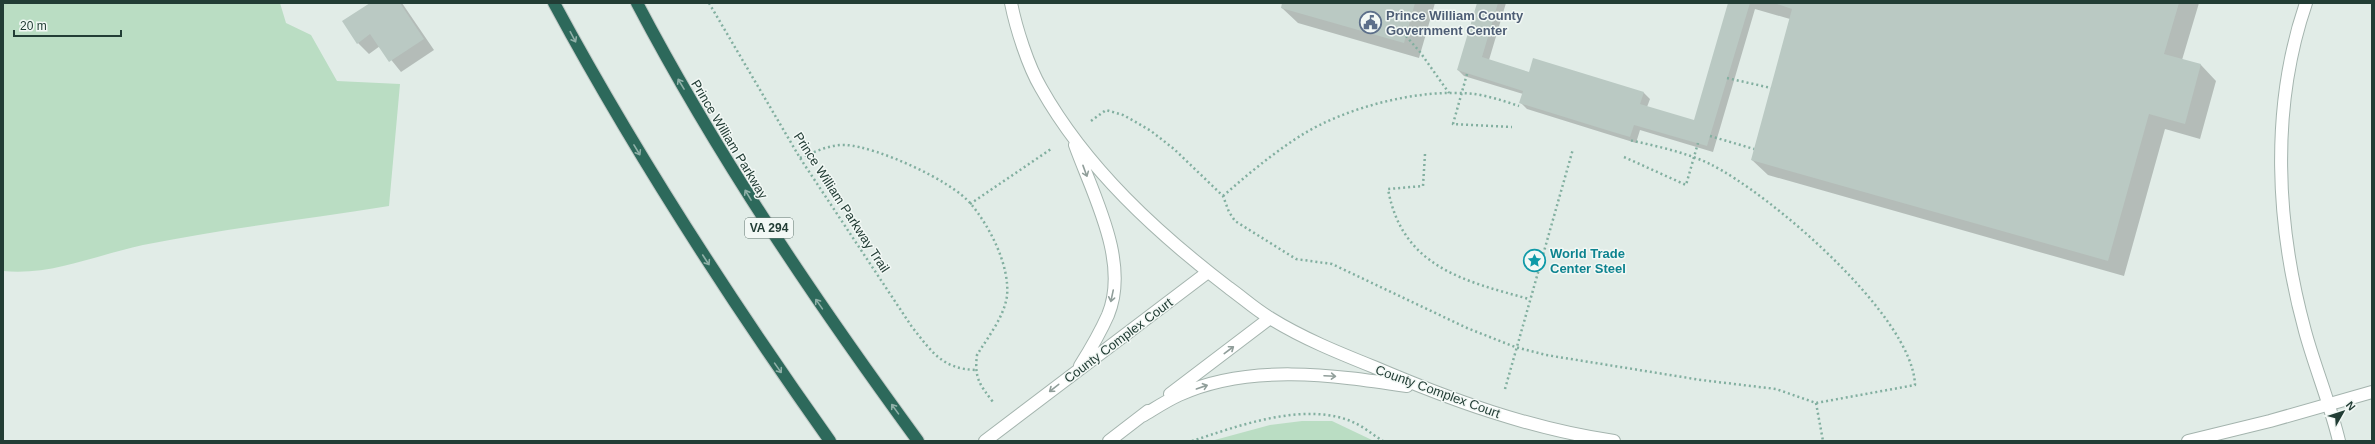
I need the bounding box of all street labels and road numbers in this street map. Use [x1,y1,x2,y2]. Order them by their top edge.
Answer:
street label: Prince William Parkway [688,77,771,202]
street label: Prince William Parkway Trail [791,129,893,275]
road number: VA 294 [745,218,793,238]
street label: County Complex Court [1061,295,1176,386]
street label: County Complex Court [1373,362,1503,421]

